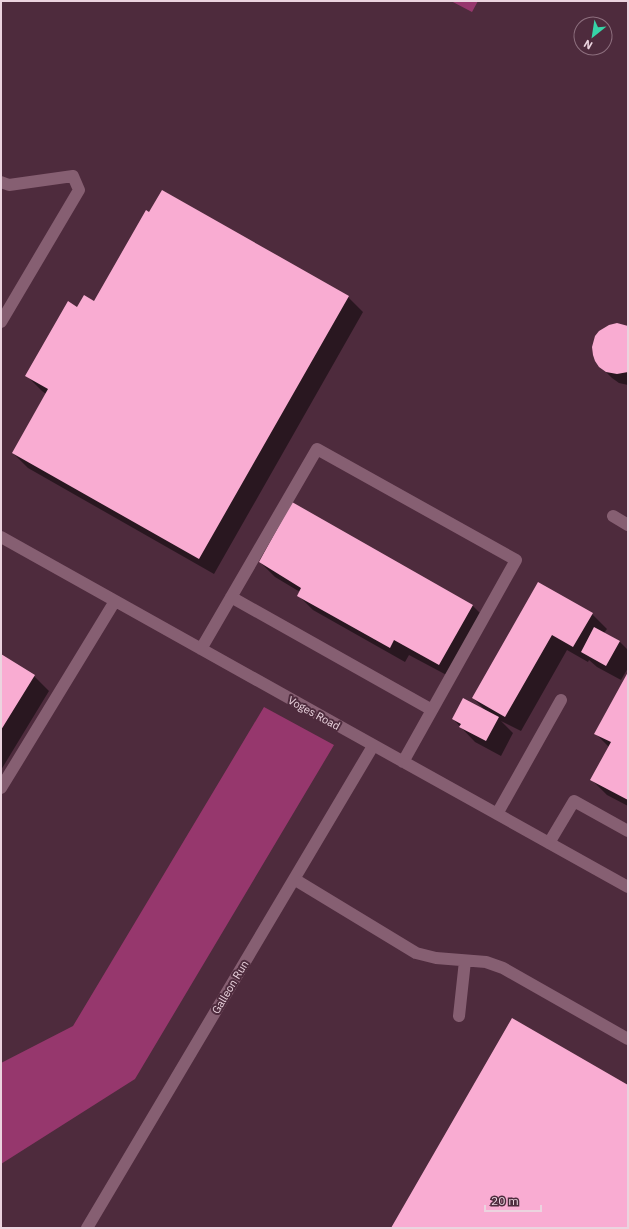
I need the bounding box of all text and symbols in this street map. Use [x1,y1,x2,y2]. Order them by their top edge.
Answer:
north arrow [573,16,613,56]
text: N [581,37,595,53]
street label: Voges Road [285,693,343,733]
street label: Galleon Run [209,958,251,1016]
scale bar [485,1187,541,1213]
text: 20 m [491,1193,519,1208]

